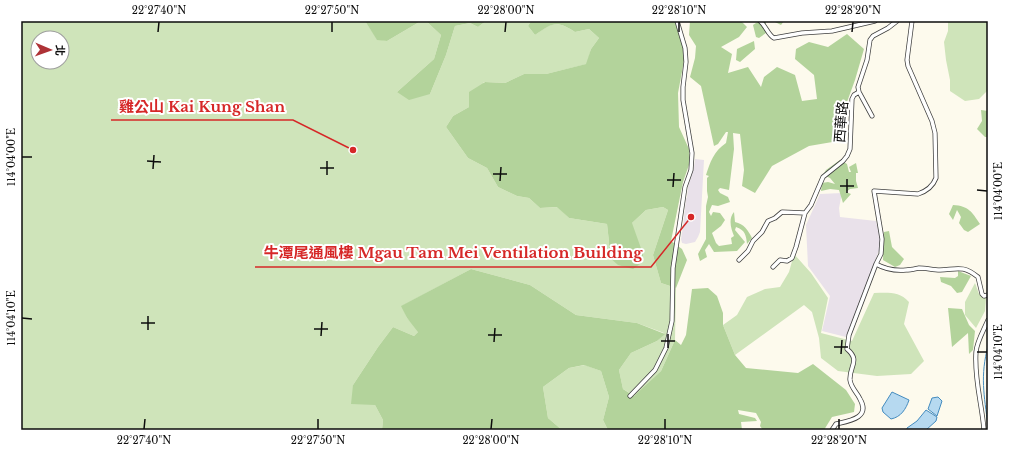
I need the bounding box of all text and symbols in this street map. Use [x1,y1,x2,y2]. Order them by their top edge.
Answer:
text: 22°27'40"N [132,4,186,17]
text: 22°27'50"N [305,4,359,17]
text: 22°28'00"N [477,4,535,17]
text: 22°28'10"N [652,4,706,17]
text: 22°28'20"N [825,4,881,17]
north arrow [30,30,70,70]
text: 北 [53,45,67,56]
callout: 雞公山 Kai Kung Shan [111,93,293,120]
text: 雞公山 Kai Kung Shan [119,97,285,116]
street label: 西華路 [830,100,852,144]
text: 114°04'00"E [5,128,18,186]
text: 114°04'00"E [992,162,1005,220]
callout: 牛潭尾通風樓 Mgau Tam Mei Ventilation Building [255,240,651,267]
text: 牛潭尾通風樓 Mgau Tam Mei Ventilation Building [264,243,643,262]
text: 114°04'10"E [5,290,18,346]
text: 114°04'10"E [992,324,1005,380]
text: 22°27'40"N [117,434,171,447]
text: 22°27'50"N [291,434,345,447]
text: 22°28'00"N [462,434,520,447]
text: 22°28'10"N [638,434,692,447]
text: 22°28'20"N [811,434,867,447]

